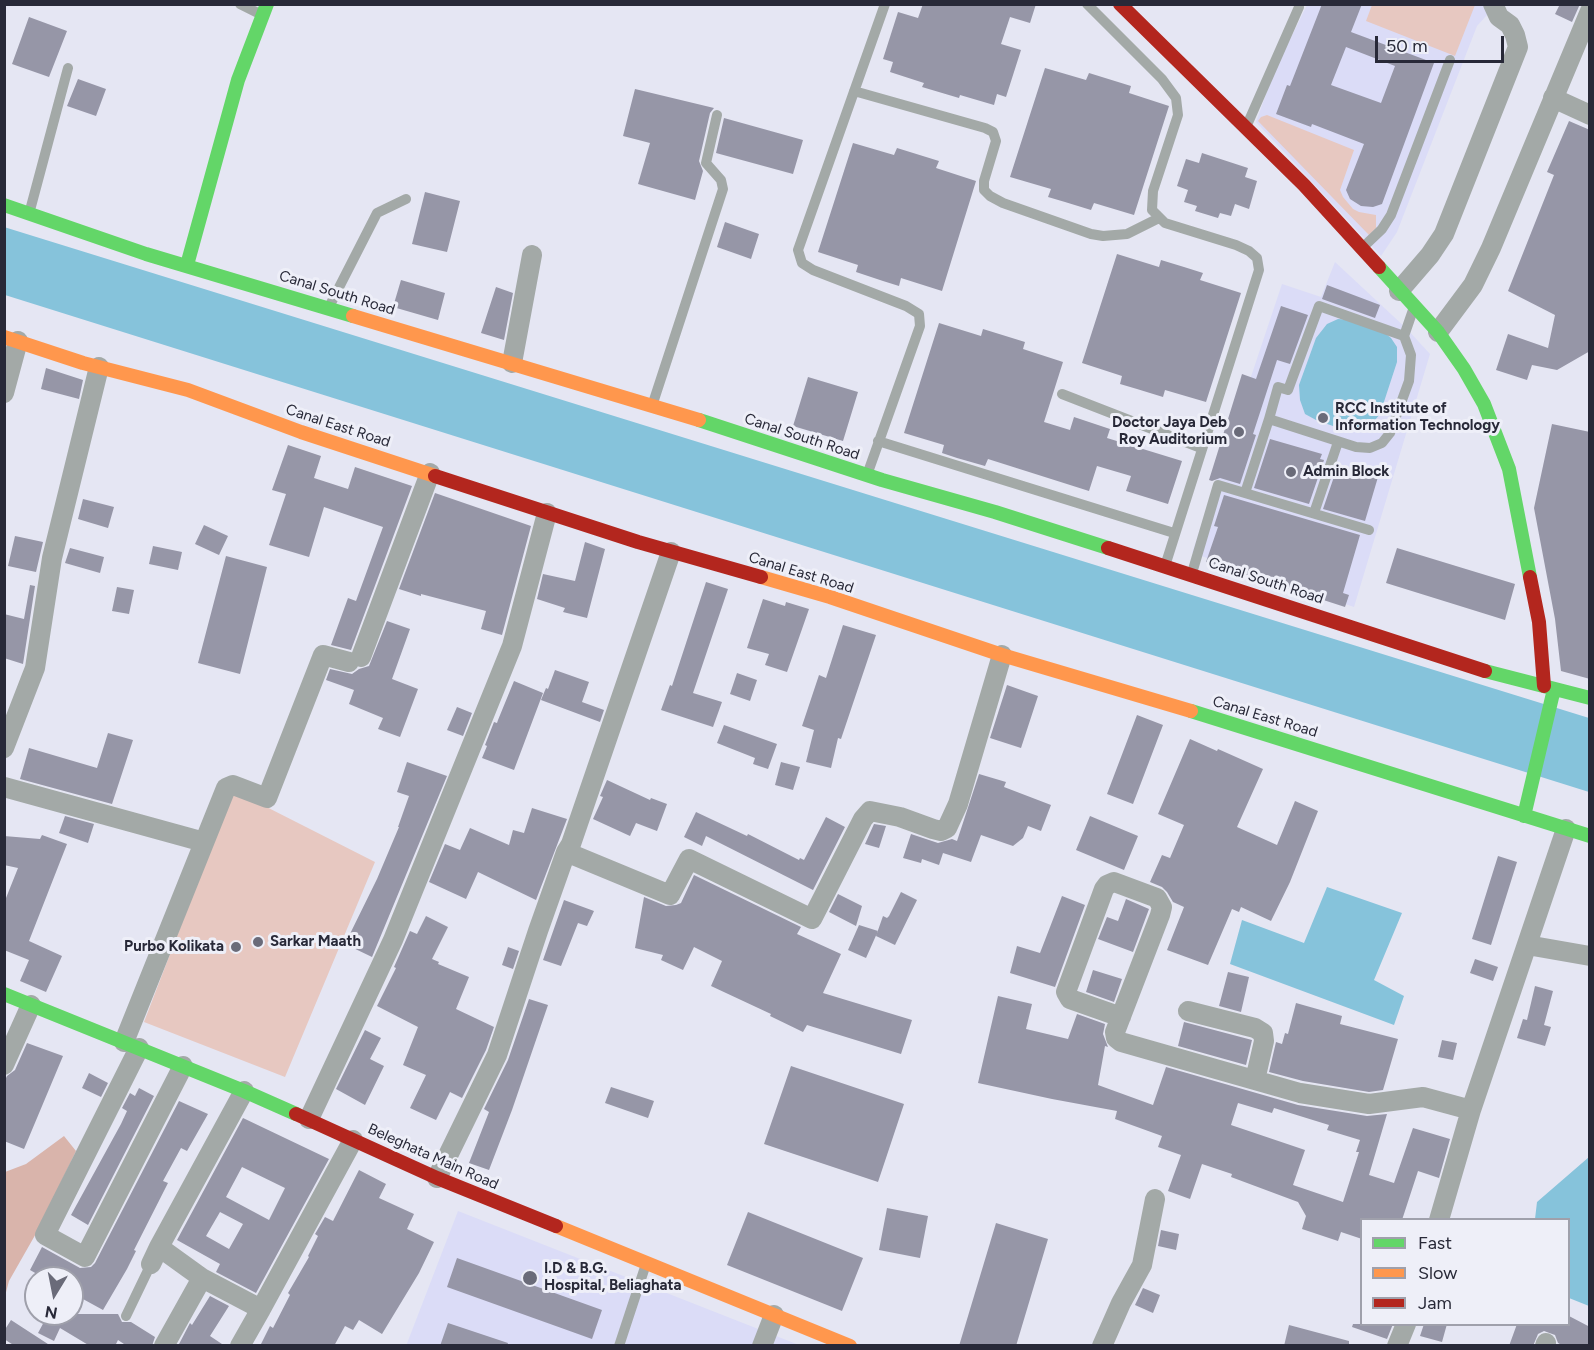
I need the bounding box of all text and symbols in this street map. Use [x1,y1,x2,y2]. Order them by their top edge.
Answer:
scale bar [1378,24,1507,62]
text: 50 m [1386,35,1428,57]
street label: Canal South Road [277,267,397,319]
place label: RCC Institute of Information Technology [1335,400,1500,435]
street label: Canal East Road [283,401,393,451]
street label: Canal South Road [742,410,862,464]
marker: RCC Institute of Information Technology [1316,411,1330,425]
place label: Doctor Jaya Deb Roy Auditorium [1112,414,1227,449]
marker: Doctor Jaya Deb Roy Auditorium [1232,425,1246,439]
place label: Admin Block [1303,463,1389,481]
marker: Admin Block [1284,465,1298,479]
street label: Canal East Road [746,548,856,598]
street label: Canal South Road [1206,554,1326,608]
street label: Canal East Road [1210,692,1320,742]
place label: Sarkar Maath [270,933,361,951]
marker: Sarkar Maath [251,935,265,949]
place label: Purbo Kolikata [124,938,224,956]
marker: Purbo Kolikata [229,940,243,954]
street label: Beleghata Main Road [365,1120,501,1194]
legend [1360,1218,1570,1326]
text: Fast [1418,1232,1452,1254]
place label: I.D & B.G. Hospital, Beliaghata [544,1260,681,1295]
text: Slow [1418,1262,1457,1284]
north arrow [24,1266,84,1326]
marker: I.D & B.G. Hospital, Beliaghata [521,1269,539,1287]
text: Jam [1418,1292,1452,1314]
text: N [43,1302,59,1323]

